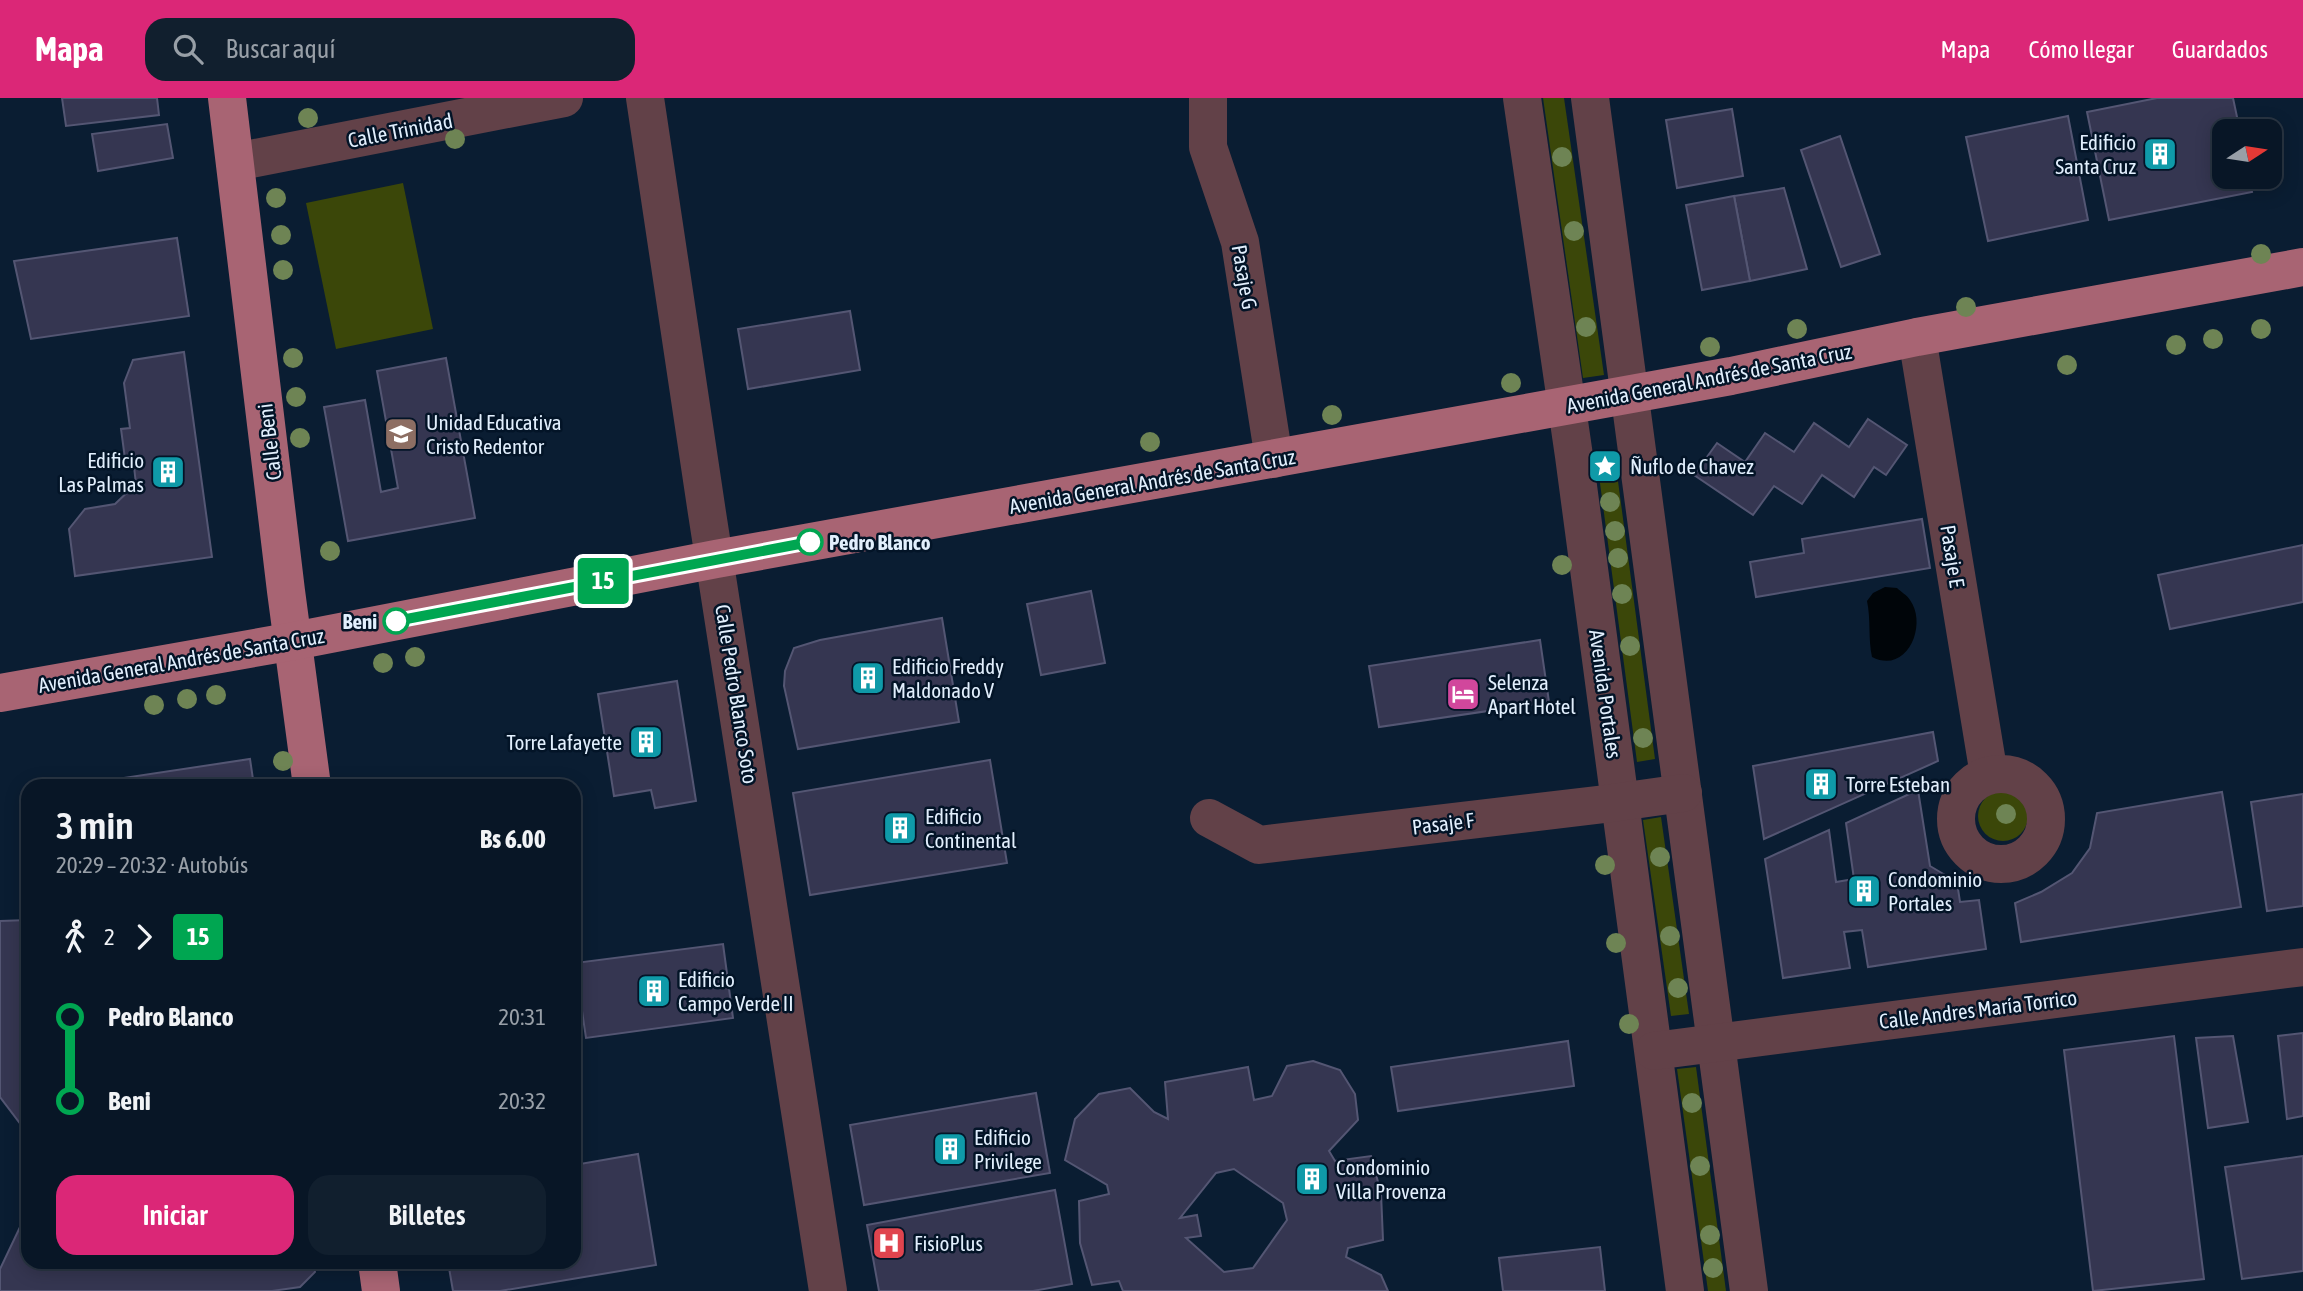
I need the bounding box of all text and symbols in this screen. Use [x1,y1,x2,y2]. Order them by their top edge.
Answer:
search box [145,18,635,81]
text: Mapa [35,30,103,68]
icon: search [169,30,207,68]
text: Buscar aquí [225,34,335,64]
text: Mapa [1941,36,1990,63]
text: Cómo llegar [2028,36,2134,63]
text: Guardados [2172,36,2268,63]
street label: Calle Trinidad [346,108,454,152]
north arrow [2212,119,2282,189]
map controls [2212,119,2282,189]
place label: Edificio Santa Cruz [2055,130,2136,178]
building icon: Edificio Santa Cruz [2141,135,2179,173]
street label: Pasaje G [1228,243,1262,311]
street label: Avenida General Andrés de Santa Cruz [1564,338,1854,417]
street label: Calle Beni [252,402,286,482]
place label: Unidad Educativa Cristo Redentor [426,410,562,458]
school or university icon: Unidad Educativa Cristo Redentor [382,415,420,453]
street label: Avenida General Andrés de Santa Cruz [1007,444,1297,518]
place icon: Ñuflo de Chavez [1586,447,1624,485]
place label: Edificio Las Palmas [58,448,144,496]
building icon: Edificio Las Palmas [149,453,187,491]
place label: Ñuflo de Chavez [1630,454,1754,478]
street label: Pasaje E [1936,523,1970,589]
marker: Pedro Blanco [797,529,823,555]
place label: Pedro Blanco [829,530,931,554]
line badge: 15 [572,558,634,604]
text: 15 [592,567,614,594]
street label: Calle Pedro Blanco Soto [711,603,763,785]
marker: Beni [383,608,409,634]
place label: Beni [342,609,377,633]
street label: Avenida General Andrés de Santa Cruz [36,623,326,697]
street label: Avenida Portales [1585,628,1627,760]
place label: Edificio Freddy Maldonado V [892,654,1004,702]
building icon: Edificio Freddy Maldonado V [849,659,887,697]
place label: Selenza Apart Hotel [1488,670,1576,718]
hotel icon: Selenza Apart Hotel [1444,675,1482,713]
building icon: Torre Lafayette [627,723,665,761]
place label: Torre Lafayette [507,730,622,754]
building icon: Torre Esteban [1802,765,1840,803]
place label: Torre Esteban [1846,772,1950,796]
text: 3 min [56,804,134,847]
place label: Edificio Continental [925,804,1017,852]
street label: Pasaje F [1411,807,1476,839]
building icon: Edificio Continental [881,809,919,847]
text: Bs 6.00 [480,824,546,854]
text: 20:29 – 20:32 · Autobús [56,852,248,878]
place label: Condominio Portales [1888,867,1982,915]
building icon: Condominio Portales [1845,872,1883,910]
icon: walk [56,918,94,956]
icon: forward [125,918,163,956]
text: 15 [187,923,209,950]
text: 2 [104,924,115,950]
place label: Edificio Campo Verde II [678,967,794,1015]
building icon: Edificio Campo Verde II [635,972,673,1010]
street label: Calle Andres María Torrico [1878,985,2078,1033]
text: Pedro Blanco [108,1002,234,1032]
text: 20:31 [498,1004,546,1030]
text: Beni [108,1086,151,1116]
text: 20:32 [498,1088,546,1114]
place label: Edificio Privilege [974,1125,1042,1173]
building icon: Edificio Privilege [931,1130,969,1168]
place label: Condominio Villa Provenza [1336,1155,1447,1203]
building icon: Condominio Villa Provenza [1293,1160,1331,1198]
button: Iniciar [56,1175,294,1255]
button: Billetes [308,1175,546,1255]
hospital icon: FisioPlus [870,1224,908,1262]
place label: FisioPlus [914,1231,983,1255]

